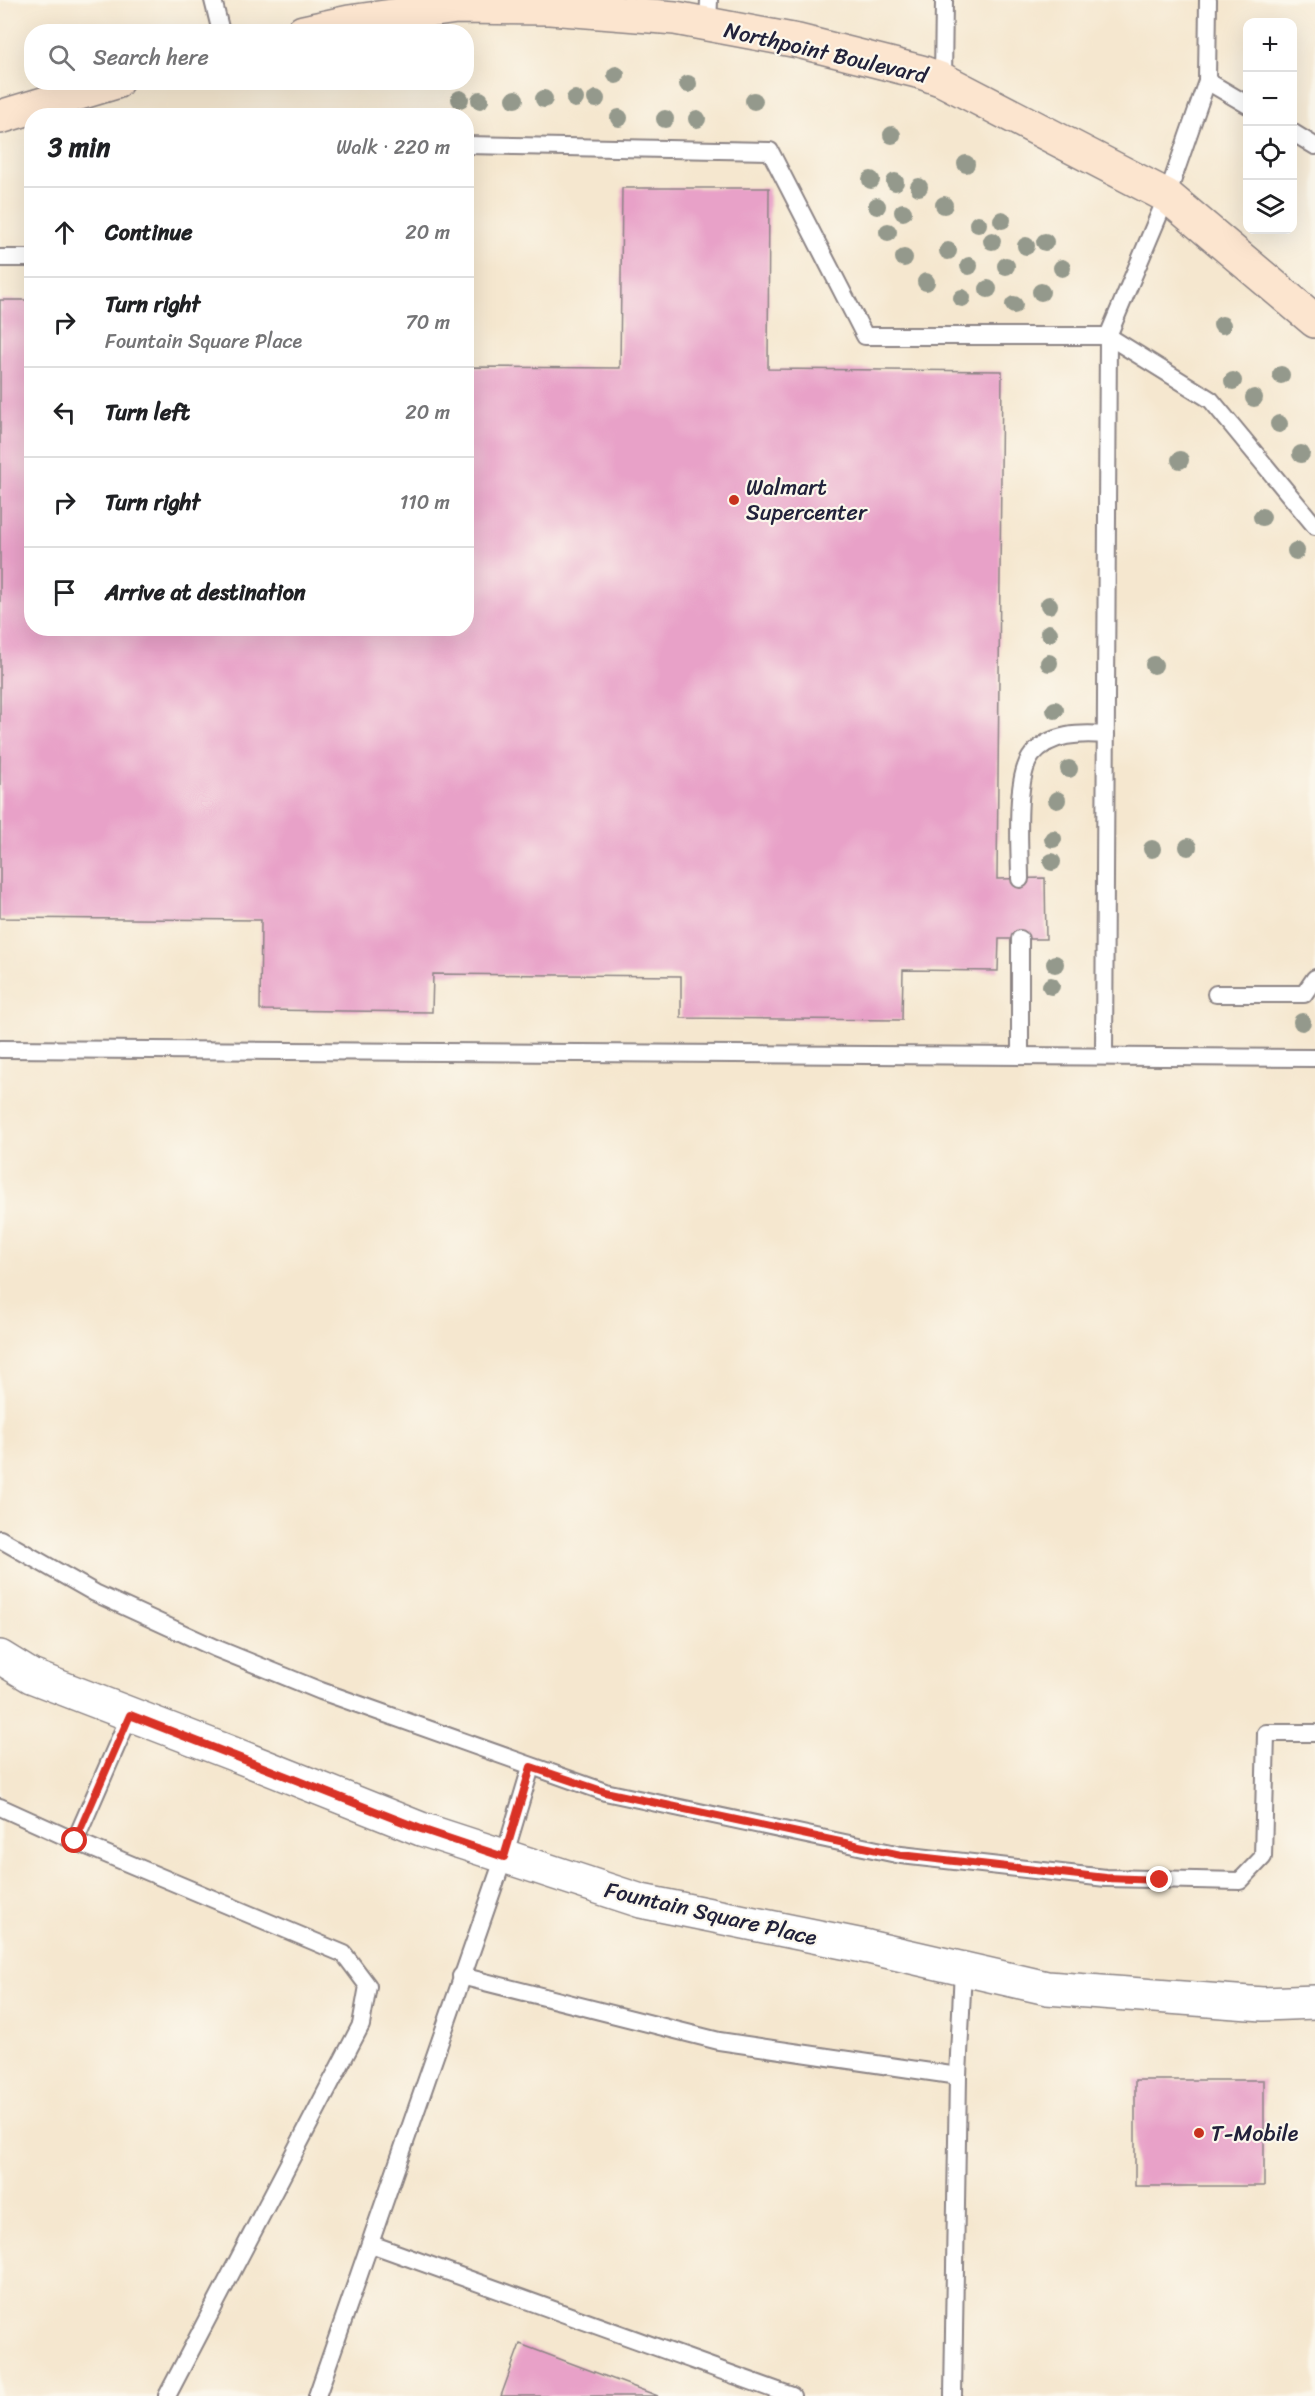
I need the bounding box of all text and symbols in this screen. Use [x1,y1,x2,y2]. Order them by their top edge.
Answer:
street label: Northpoint Boulevard [720,10,933,95]
map controls [1243,18,1297,234]
button: + [1243,18,1297,72]
search box [24,24,474,90]
text: Search here [93,38,209,77]
icon: search [45,41,78,74]
button: − [1243,72,1297,126]
text: 3 min [48,124,110,170]
button: locate [1243,126,1297,180]
text: Walk · 220 m [336,130,450,165]
button: layers [1243,180,1297,234]
text: Continue [105,213,193,252]
text: 20 m [405,215,450,250]
icon: ahead [48,216,81,249]
text: Turn right [105,285,200,324]
text: 70 m [405,305,450,340]
icon: right [48,306,81,339]
text: Fountain Square Place [105,324,302,359]
text: Turn left [105,393,190,432]
text: 20 m [405,395,450,430]
icon: left [48,396,81,429]
place label: Walmart Supercenter [746,468,868,532]
text: Turn right [105,483,200,522]
text: 110 m [400,485,450,520]
icon: right [48,486,81,519]
marker: Walmart Supercenter [727,493,741,507]
text: Arrive at destination [105,573,306,612]
icon: arrive [48,576,81,609]
route start [61,1827,87,1853]
route end [1146,1866,1172,1892]
street label: Fountain Square Place [601,1870,821,1957]
place label: T-Mobile [1211,2114,1299,2153]
marker: T-Mobile [1192,2126,1206,2140]

